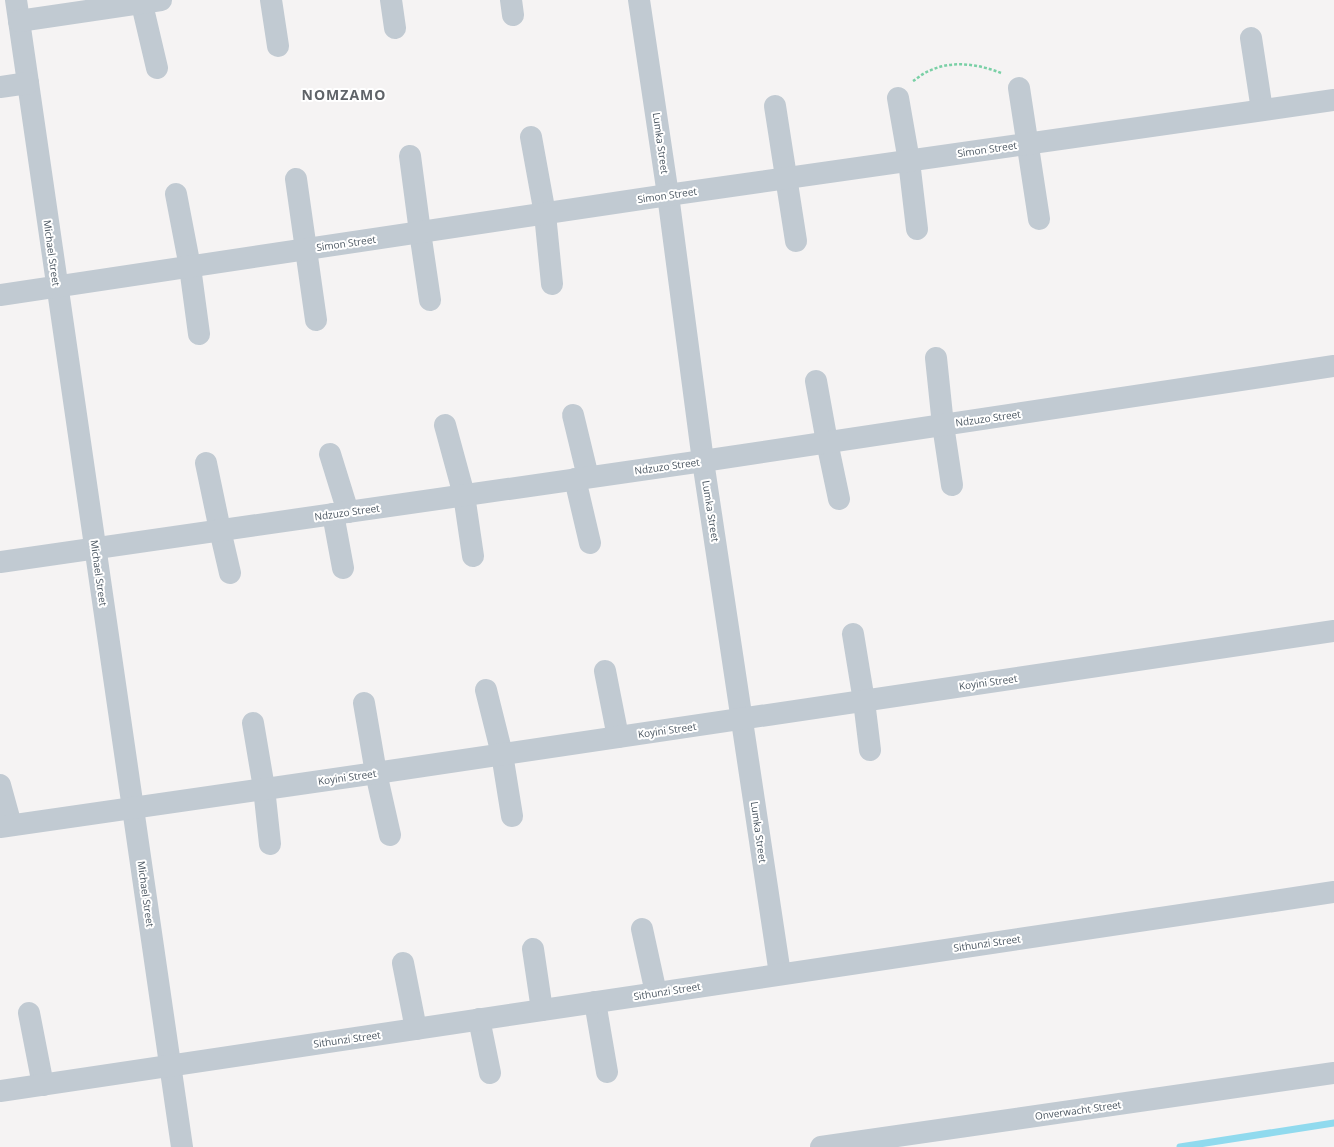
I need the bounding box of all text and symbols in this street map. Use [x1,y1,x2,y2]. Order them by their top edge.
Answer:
district label: NOMZAMO [302,85,386,104]
street label: Lumka Street [650,111,672,175]
street label: Simon Street [956,138,1018,160]
street label: Simon Street [636,184,698,206]
street label: Michael Street [40,219,64,287]
street label: Simon Street [315,232,377,254]
street label: Ndzuzo Street [954,406,1022,430]
street label: Ndzuzo Street [633,454,701,478]
street label: Lumka Street [699,479,723,543]
street label: Ndzuzo Street [313,500,381,524]
street label: Michael Street [87,539,111,607]
street label: Koyini Street [958,671,1019,693]
street label: Koyini Street [637,719,698,741]
street label: Koyini Street [317,766,378,788]
street label: Lumka Street [748,800,770,864]
street label: Michael Street [134,860,158,928]
street label: Sithunzi Street [952,931,1022,955]
street label: Sithunzi Street [632,979,702,1003]
street label: Sithunzi Street [312,1027,382,1051]
street label: Onverwacht Street [1034,1097,1122,1123]

